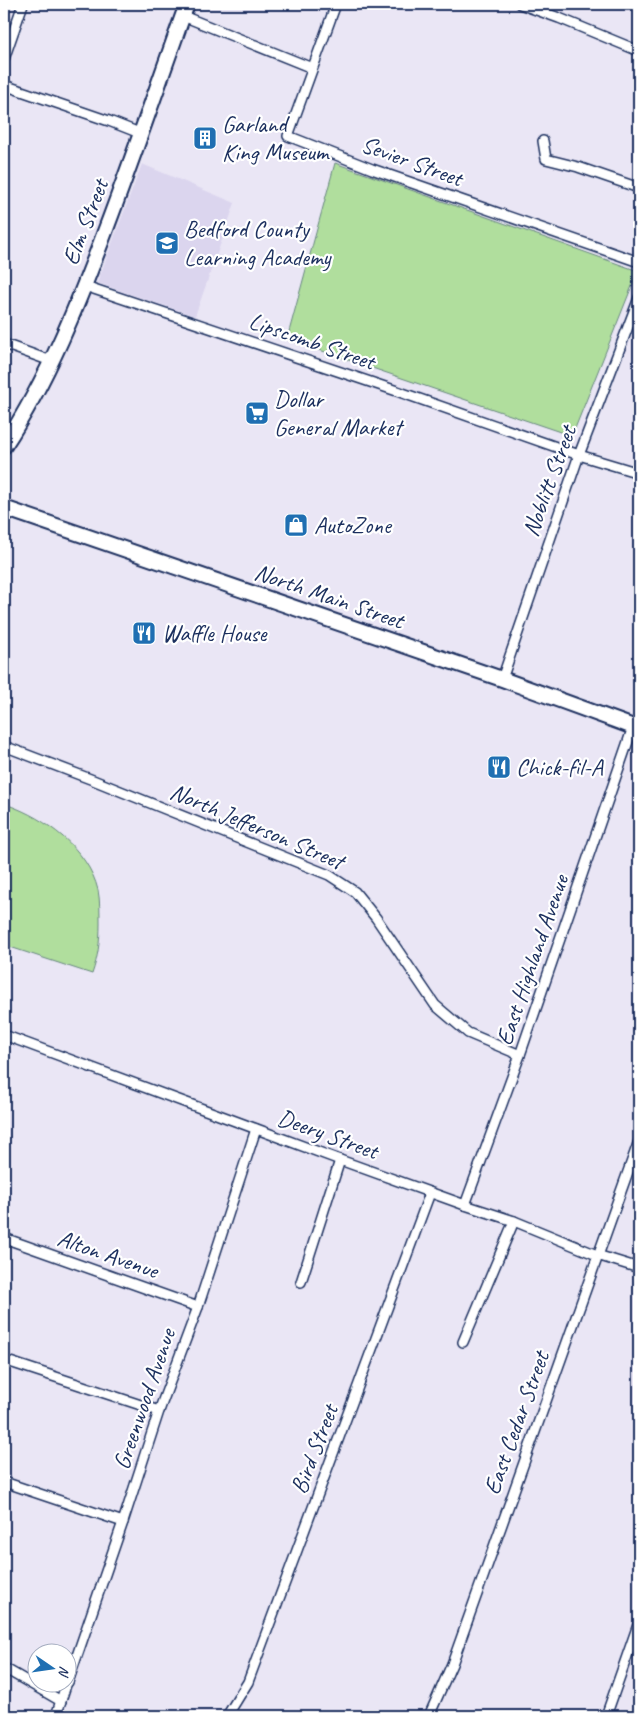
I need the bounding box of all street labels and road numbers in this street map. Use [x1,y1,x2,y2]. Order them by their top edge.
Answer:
street label: Sevier Street [357,129,469,194]
street label: Elm Street [55,173,116,269]
street label: Lipscomb Street [245,305,381,377]
street label: Noblitt Street [515,420,584,540]
street label: North Main Street [251,557,409,636]
street label: North Jefferson Street [166,776,351,877]
street label: East Highland Avenue [489,869,576,1049]
street label: Deery Street [274,1102,384,1167]
street label: Alton Avenue [54,1223,164,1286]
street label: Greenwood Avenue [106,1323,183,1473]
street label: East Cedar Street [476,1346,556,1498]
street label: Bird Street [283,1398,345,1498]

